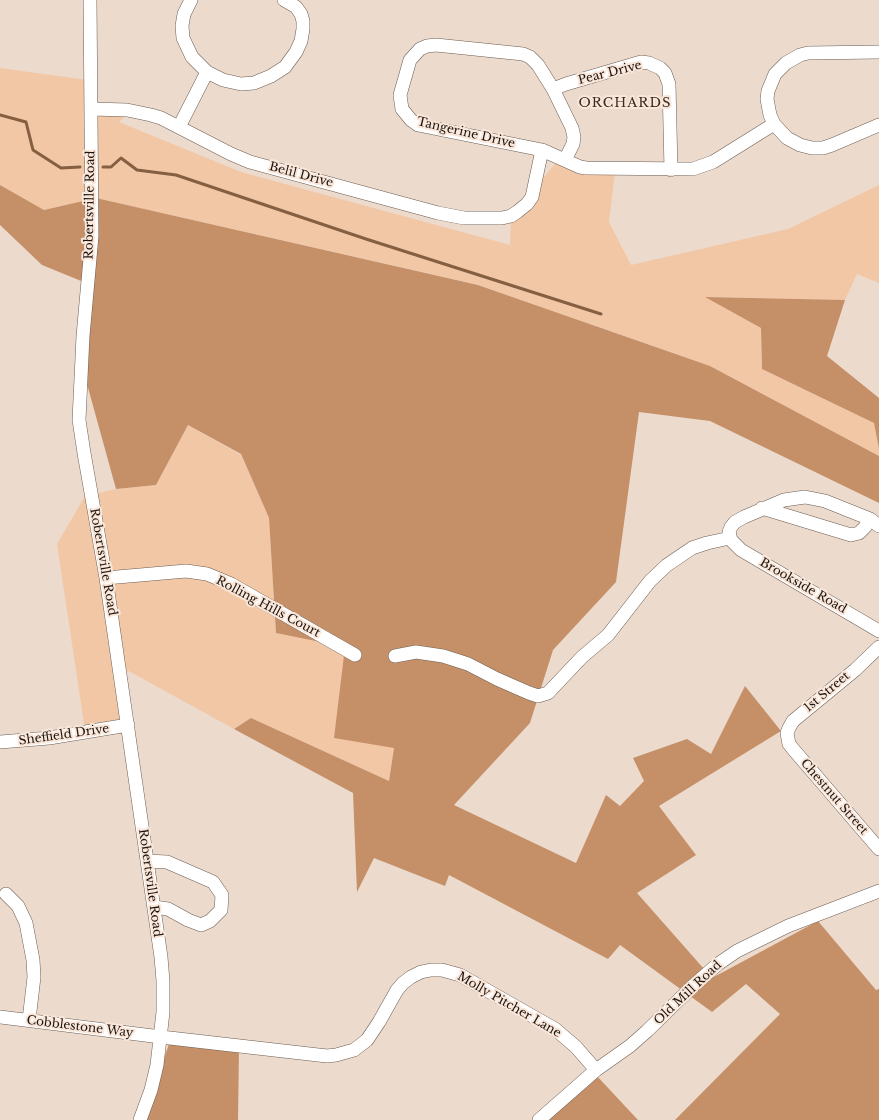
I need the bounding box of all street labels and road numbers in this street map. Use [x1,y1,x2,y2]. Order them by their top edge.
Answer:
street label: Pear Drive [577,58,643,88]
street label: Tangerine Drive [416,115,516,151]
street label: Robertsville Road [82,150,98,260]
street label: Belil Drive [267,160,335,190]
street label: Robertsville Road [86,507,120,617]
street label: Brookside Road [757,555,849,617]
street label: Rolling Hills Court [214,573,322,641]
street label: 1st Street [801,669,853,715]
street label: Sheffield Drive [18,722,110,748]
street label: Chestnut Street [797,756,871,838]
street label: Robertsville Road [135,828,165,938]
street label: Old Mill Road [651,958,725,1028]
street label: Molly Pitcher Lane [454,969,564,1041]
street label: Cobblestone Way [26,1013,134,1041]

